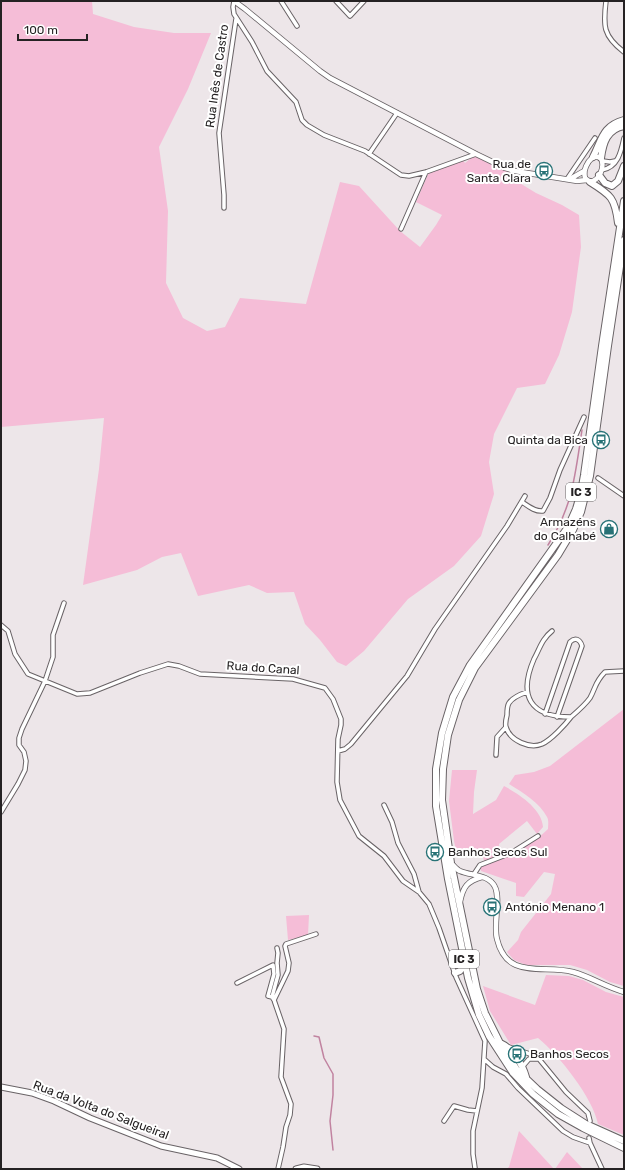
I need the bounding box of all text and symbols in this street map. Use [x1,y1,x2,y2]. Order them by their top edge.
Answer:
scale bar [18,16,87,42]
text: 100 m [24,23,58,37]
street label: Rua Inês de Castro [203,23,231,129]
place label: Rua de Santa Clara [467,157,531,185]
bus stop icon: Rua de Santa Clara [534,161,554,181]
bus stop icon: Quinta da Bica [591,430,611,450]
place label: Quinta da Bica [507,433,588,447]
road number: IC 3 [566,483,596,501]
place label: Armazéns do Calhabé [534,515,596,543]
shop icon: Armazéns do Calhabé [599,519,619,539]
street label: Rua do Canal [226,658,300,678]
bus stop icon: Banhos Secos Sul [425,842,445,862]
place label: Banhos Secos Sul [448,845,548,859]
bus stop icon: António Menano 1 [482,897,502,917]
place label: António Menano 1 [505,900,604,914]
road number: IC 3 [449,950,479,968]
bus stop icon: Banhos Secos [507,1044,527,1064]
place label: Banhos Secos [530,1047,609,1061]
street label: Rua da Volta do Salgueiral [31,1078,171,1142]

